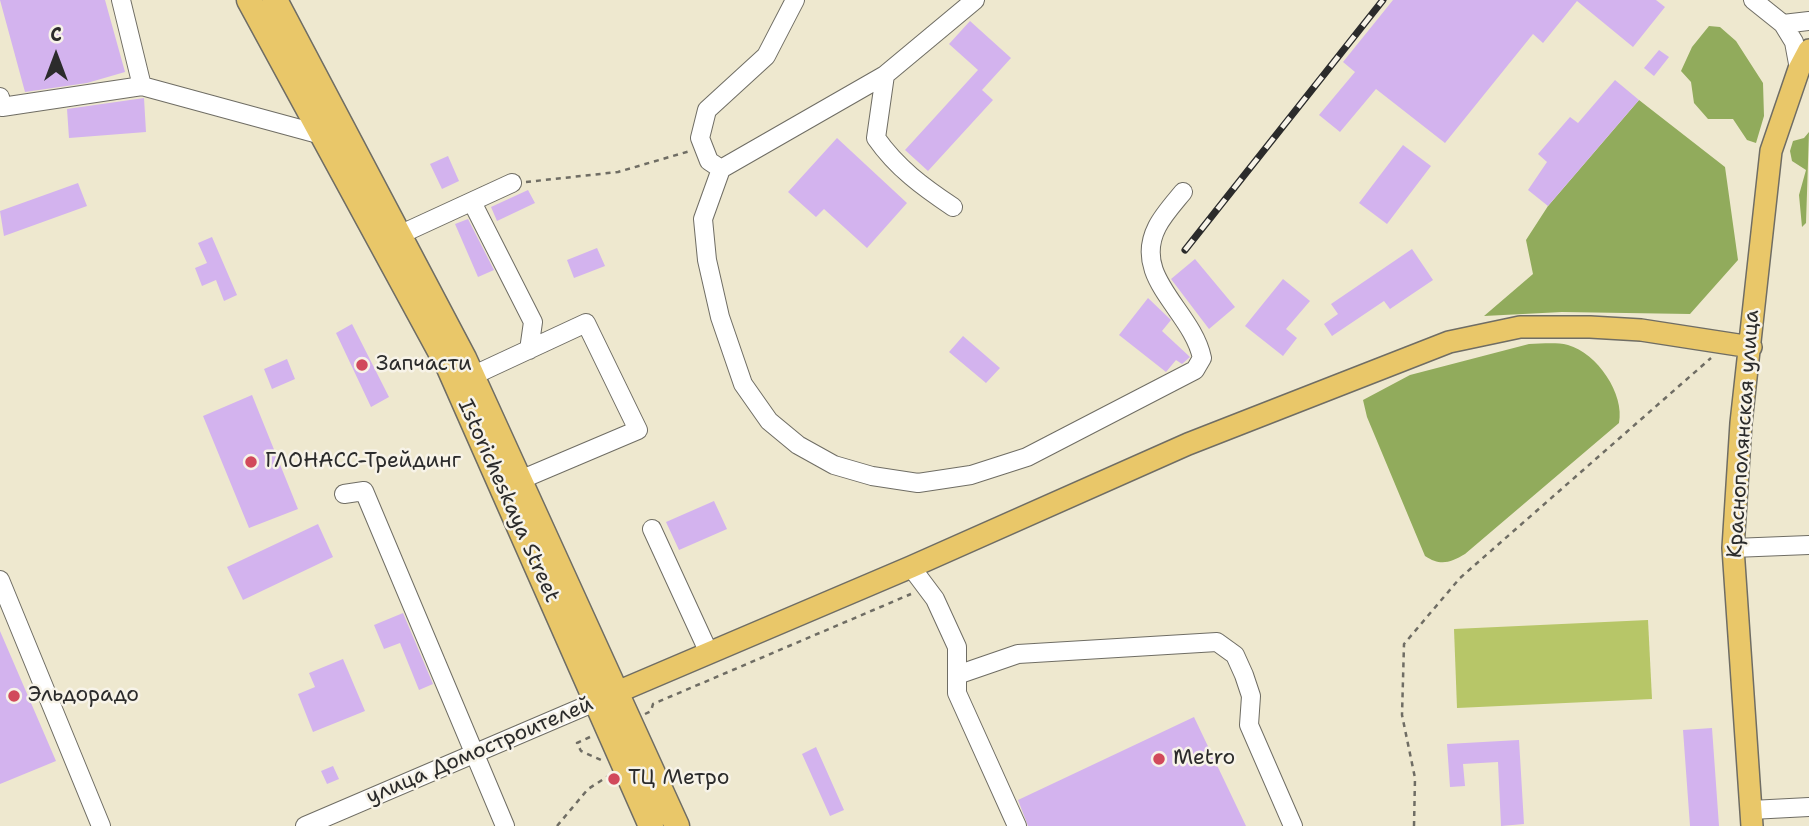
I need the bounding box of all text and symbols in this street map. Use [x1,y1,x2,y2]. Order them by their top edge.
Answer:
north arrow [21,21,91,91]
text: С [50,22,62,47]
street label: Краснополянская улица [1723,309,1765,559]
place label: Запчасти [376,352,472,378]
marker: Запчасти [354,357,370,373]
street label: Istoricheskaya Street [452,396,564,606]
place label: ГЛОНАСС-Трейдинг [265,449,461,475]
marker: ГЛОНАСС-Трейдинг [243,454,259,470]
place label: Эльдорадо [28,683,139,709]
marker: Эльдорадо [6,688,22,704]
street label: улица Домостроителей [363,692,597,810]
place label: Metro [1173,746,1235,772]
marker: Metro [1151,751,1167,767]
place label: ТЦ Метро [628,766,729,792]
marker: ТЦ Метро [606,771,622,787]

